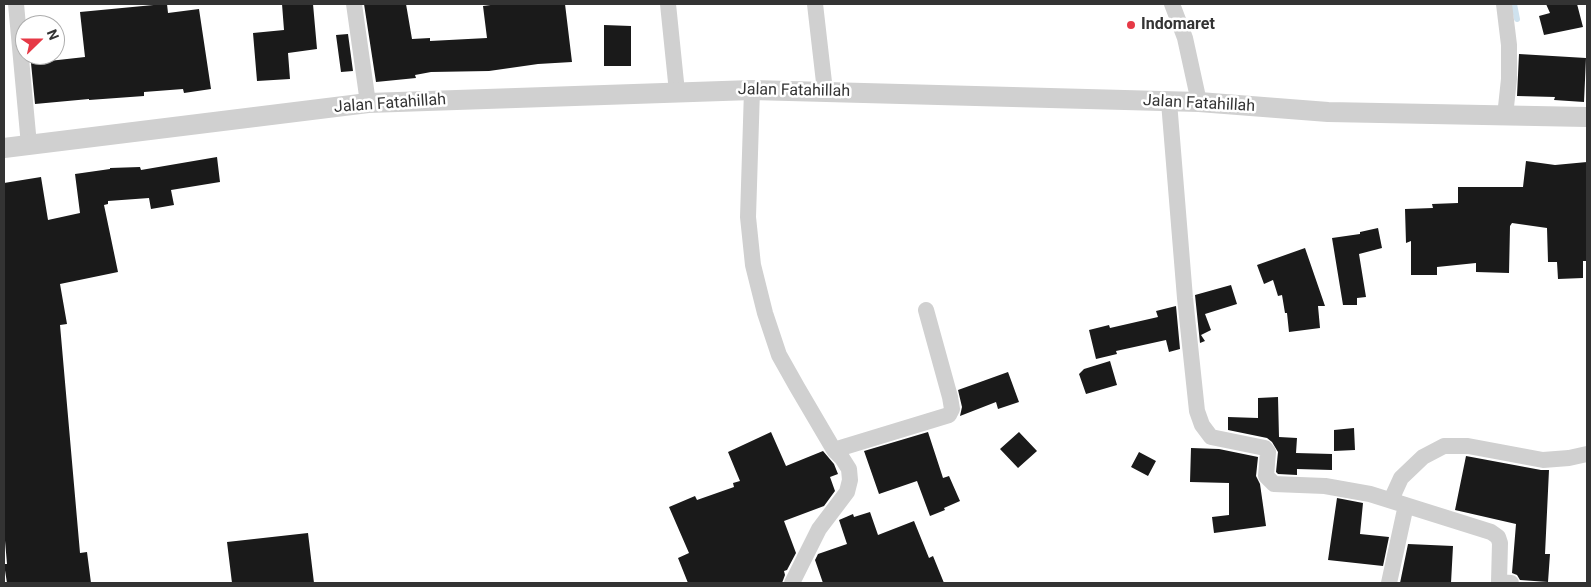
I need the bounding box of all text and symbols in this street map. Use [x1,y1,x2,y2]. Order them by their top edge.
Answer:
north arrow [15,15,65,65]
place label: Indomaret [1141,15,1215,35]
marker: Indomaret [1125,19,1137,31]
text: N [44,27,62,42]
street label: Jalan Fatahillah [738,80,850,102]
street label: Jalan Fatahillah [333,91,447,117]
street label: Jalan Fatahillah [1143,91,1255,117]

